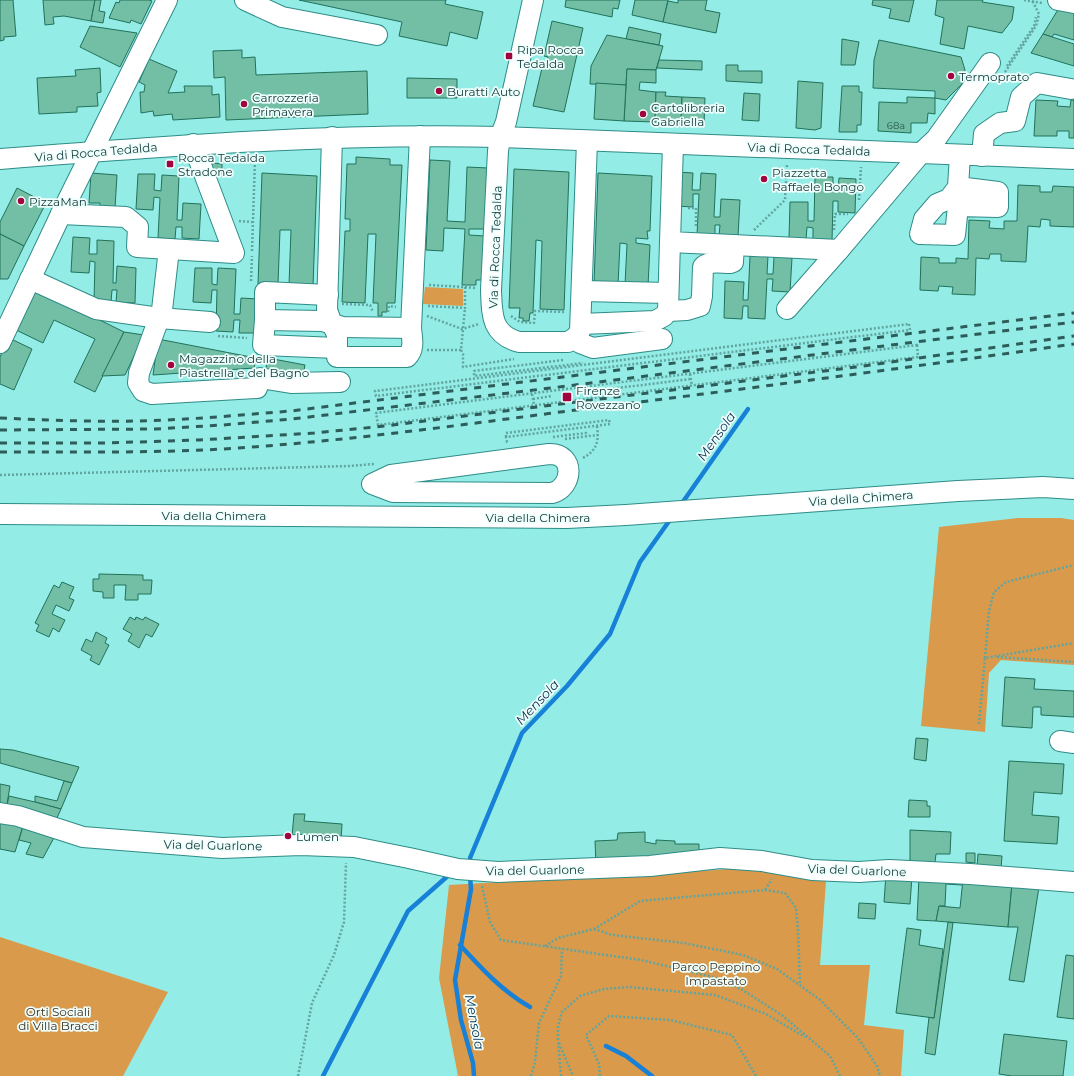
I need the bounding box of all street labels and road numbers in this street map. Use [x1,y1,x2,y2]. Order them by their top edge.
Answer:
street label: Via di Rocca Tedalda [34,139,158,165]
street label: Via di Rocca Tedalda [747,139,871,159]
street label: Via di Rocca Tedalda [485,185,505,309]
street label: Via della Chimera [808,487,914,509]
street label: Via della Chimera [162,508,266,523]
street label: Via della Chimera [486,510,590,525]
street label: Via del Guarlone [164,837,262,853]
street label: Via del Guarlone [807,861,907,879]
street label: Via del Guarlone [486,862,584,878]

